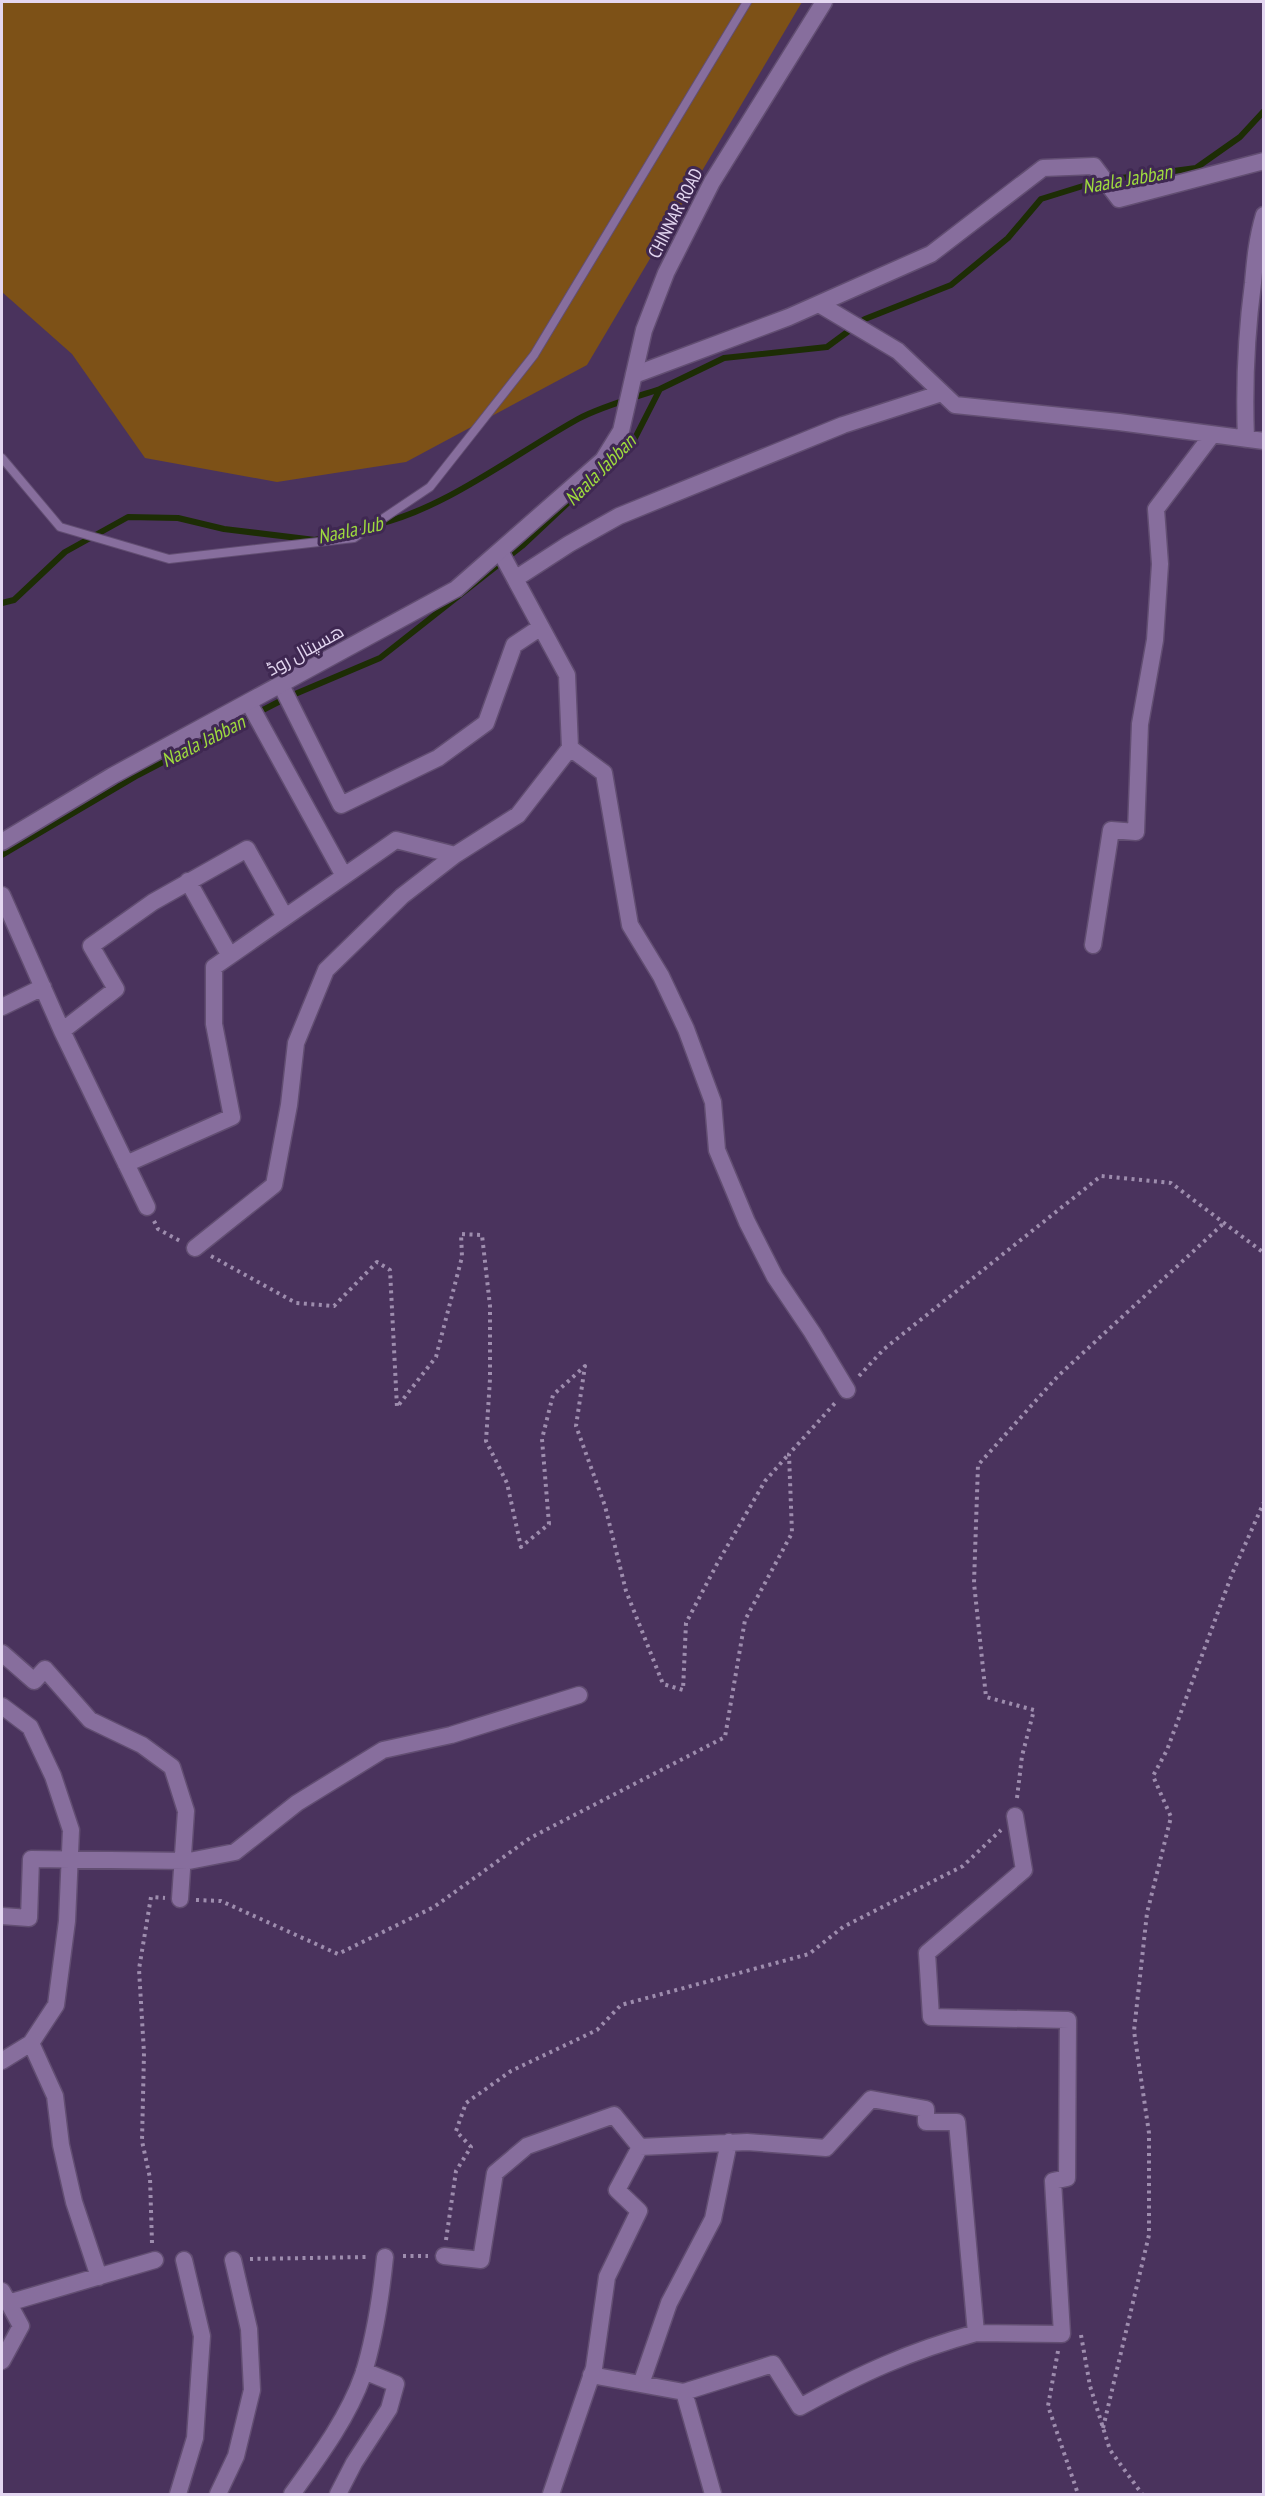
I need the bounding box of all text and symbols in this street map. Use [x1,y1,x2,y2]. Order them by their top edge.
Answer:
water label: Naala Jabban [1080,158,1175,200]
street label: CHINNAR ROAD [643,164,707,262]
water label: Naala Jabban [559,428,642,511]
water label: Naala Jub [315,510,386,550]
street label: ھسپتال روڈ [262,619,348,681]
water label: Naala Jabban [157,708,250,773]

